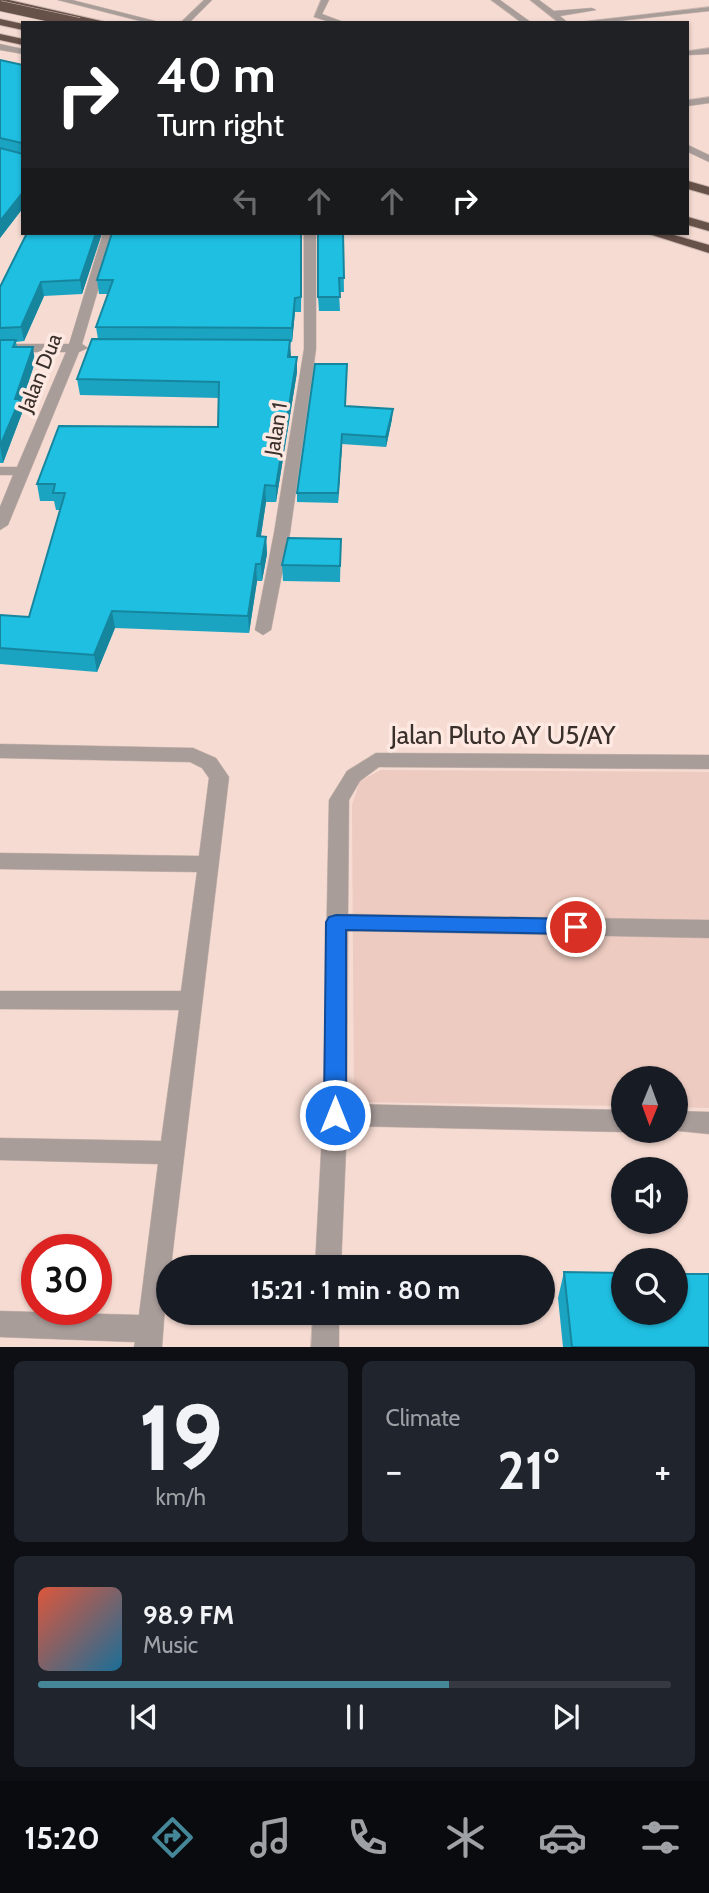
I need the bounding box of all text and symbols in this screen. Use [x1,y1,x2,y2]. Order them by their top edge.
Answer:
text: 40 m [157,45,276,104]
icon: right [42,49,133,140]
text: Turn right [157,105,284,144]
icon: left [227,182,265,220]
icon: ahead [300,182,338,220]
icon: ahead [373,182,411,220]
icon: right [446,182,484,220]
street label: Jalan Dua [12,330,67,417]
street label: Jalan 1 [259,401,292,458]
street label: Jalan Pluto AY U5/AY [389,719,616,751]
pin [546,897,606,957]
icon: arrive [557,908,595,946]
north arrow [611,1066,688,1143]
map controls [611,1066,688,1325]
position arrow [298,1078,372,1152]
button: sound [611,1157,688,1234]
speed limit sign: 30 [21,1234,112,1325]
button: search [611,1248,688,1325]
text: 15:21 · 1 min · 80 m [251,1274,460,1306]
text: 19 [138,1382,223,1493]
text: Climate [386,1404,460,1432]
text: 21° [497,1439,559,1502]
text: − [386,1447,402,1494]
text: + [654,1447,671,1494]
text: km/h [156,1483,206,1511]
text: 98.9 FM [143,1599,234,1631]
text: Music [143,1631,198,1659]
icon: previous [125,1698,163,1736]
icon: pause [336,1698,374,1736]
icon: next [547,1698,585,1736]
icon: directions [148,1813,197,1862]
icon: music [246,1813,295,1862]
icon: phone [343,1813,392,1862]
icon: climate [441,1813,490,1862]
icon: car [538,1813,587,1862]
icon: filters [636,1813,685,1862]
text: 15:20 [24,1818,100,1857]

